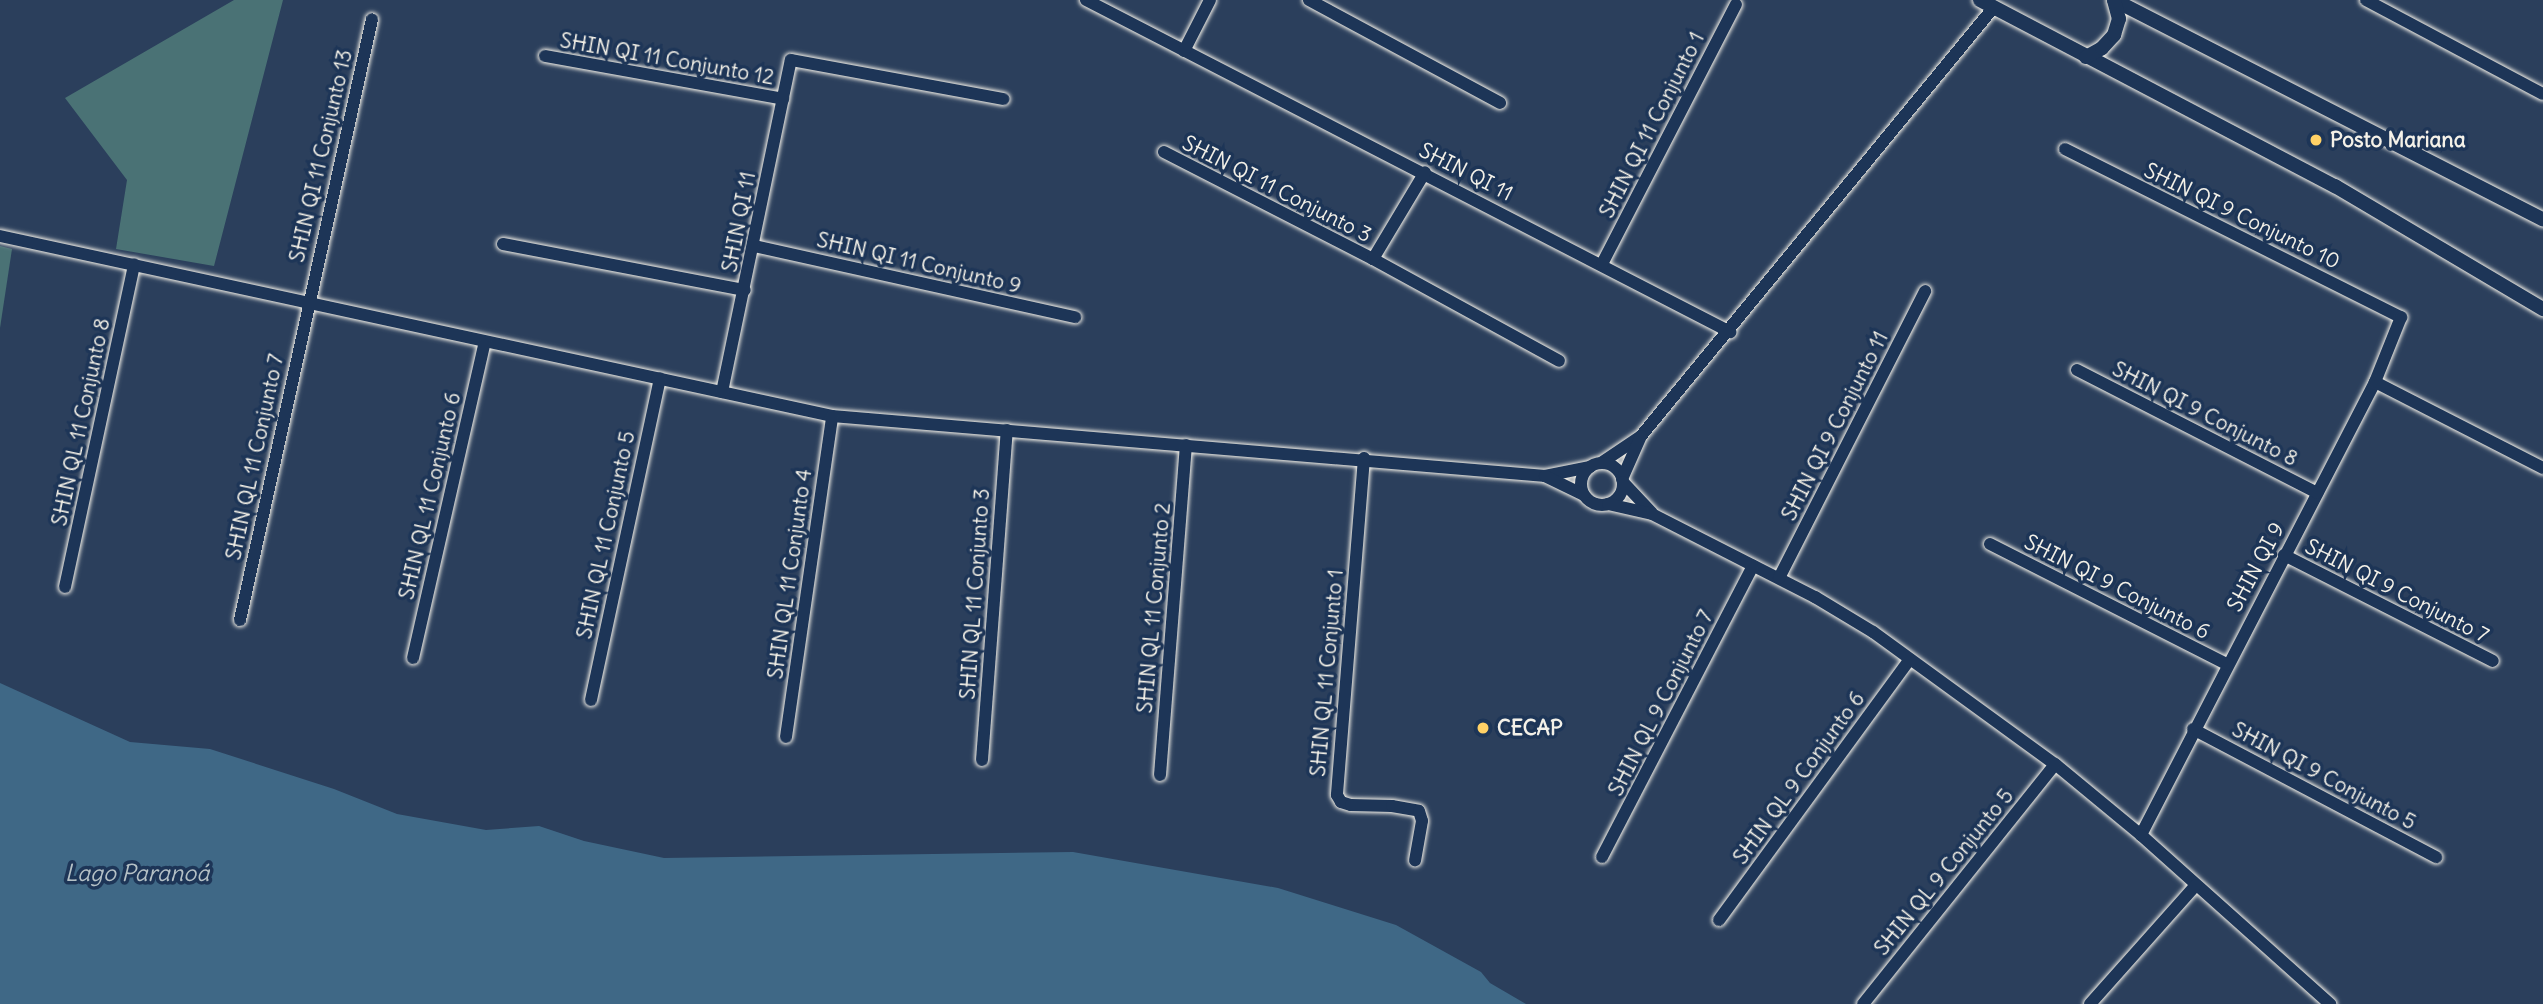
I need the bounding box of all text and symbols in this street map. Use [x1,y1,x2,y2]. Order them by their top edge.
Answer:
street label: SHIN QI 11 Conjunto 12 [558,28,776,90]
street label: SHIN QI 11 Conjunto 1 [1594,28,1710,222]
street label: SHIN QI 11 Conjunto 13 [284,47,358,265]
place label: Posto Mariana [2330,127,2466,153]
street label: SHIN QI 11 Conjunto 3 [1178,130,1376,248]
marker: Posto Mariana [2308,132,2324,148]
street label: SHIN QI 11 [1415,138,1517,206]
street label: SHIN QI 9 Conjunto 10 [2140,158,2344,274]
street label: SHIN QI 11 [717,170,761,274]
street label: SHIN QI 11 Conjunto 9 [814,227,1024,299]
street label: SHIN QL 11 Conjunto 8 [47,316,115,528]
street label: SHIN QI 9 Conjunto 11 [1776,327,1894,525]
street label: SHIN QL 11 Conjunto 7 [221,352,289,562]
street label: SHIN QI 9 Conjunto 8 [2108,356,2302,472]
street label: SHIN QL 11 Conjunto 6 [394,390,466,602]
street label: SHIN QL 11 Conjunto 5 [572,429,640,641]
street label: SHIN QL 11 Conjunto 4 [763,467,817,681]
street label: SHIN QL 11 Conjunto 3 [955,488,995,700]
street label: SHIN QL 11 Conjunto 2 [1132,502,1176,714]
street label: SHIN QI 9 [2222,518,2290,616]
street label: SHIN QI 9 Conjunto 6 [2020,529,2214,645]
street label: SHIN QI 9 Conjunto 7 [2301,534,2493,648]
street label: SHIN QL 11 Conjunto 1 [1305,568,1349,778]
street label: SHIN QL 9 Conjunto 7 [1603,606,1719,800]
street label: SHIN QL 9 Conjunto 6 [1728,687,1870,869]
place label: CECAP [1497,715,1563,741]
street label: SHIN QI 9 Conjunto 5 [2228,717,2420,835]
marker: CECAP [1475,720,1491,736]
street label: SHIN QL 9 Conjunto 5 [1869,784,2019,960]
water label: Lago Paranoá [65,859,209,887]

